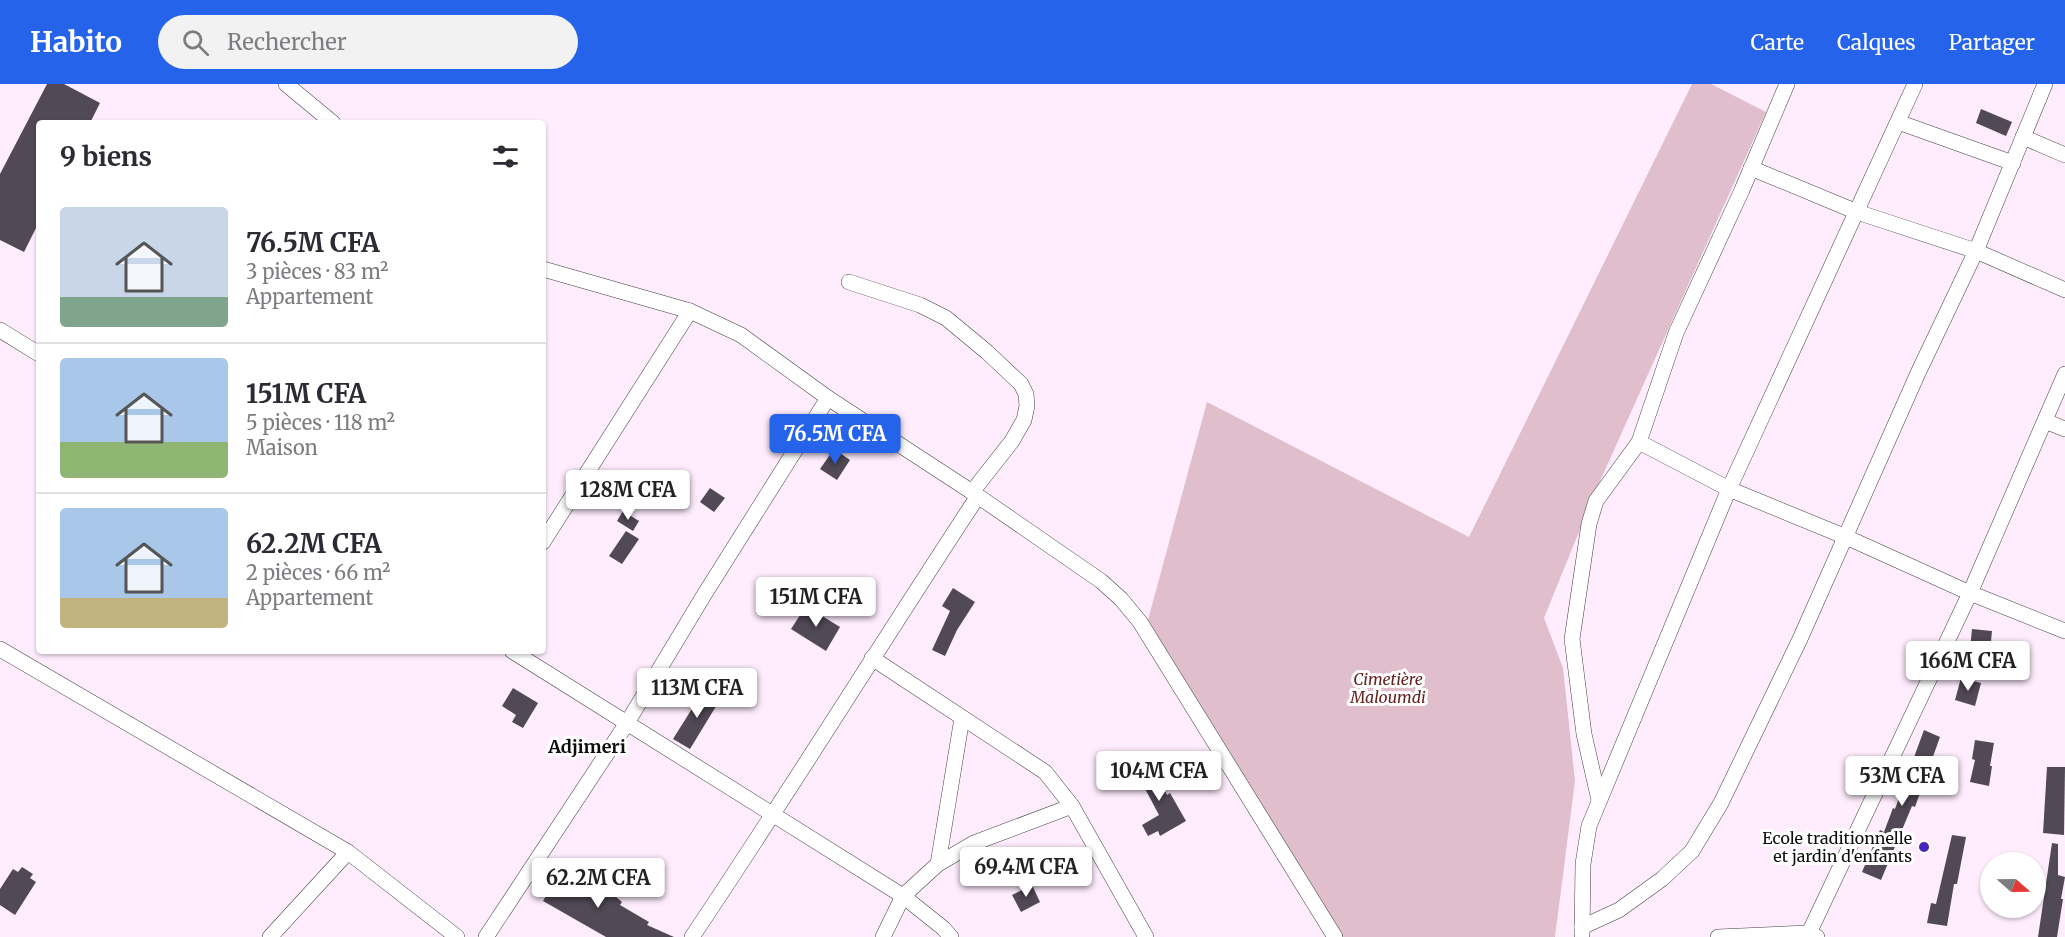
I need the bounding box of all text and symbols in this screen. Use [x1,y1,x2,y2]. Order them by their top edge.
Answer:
search box [158,15,578,69]
text: Habito [30,24,122,60]
icon: search [179,26,212,59]
text: Rechercher [227,28,347,56]
text: Carte [1751,29,1804,56]
text: Calques [1837,29,1916,56]
text: Partager [1949,29,2035,56]
text: 9 biens [60,140,152,173]
icon: filters [489,140,522,173]
text: 76.5M CFA [246,226,380,259]
icon: home [108,231,180,303]
text: 3 pièces · 83 m² [246,259,389,284]
text: Appartement [246,284,373,309]
text: 151M CFA [246,377,366,410]
icon: home [108,382,180,454]
text: 5 pièces · 118 m² [246,410,395,435]
pin: 76.5M CFA [766,414,904,465]
text: 76.5M CFA [784,421,886,446]
text: Maison [246,435,318,460]
pin: 128M CFA [566,470,690,521]
text: 128M CFA [580,477,676,502]
text: 62.2M CFA [246,527,382,560]
icon: home [108,532,180,604]
text: 2 pièces · 66 m² [246,560,390,585]
pin: 151M CFA [754,577,878,628]
text: 151M CFA [770,584,862,609]
text: Appartement [246,585,373,610]
pin: 166M CFA [1906,641,2030,692]
text: 166M CFA [1920,648,2016,673]
pin: 113M CFA [635,668,759,719]
park label: Cimetière Maloumdi [1349,669,1426,707]
text: 113M CFA [651,675,743,700]
district label: Adjimeri [547,735,626,758]
pin: 104M CFA [1097,751,1221,802]
pin: 53M CFA [1847,756,1957,807]
text: 104M CFA [1110,758,1208,783]
text: 53M CFA [1859,763,1945,788]
place label: Ecole traditionnelle et jardin d'enfants [1762,828,1912,866]
marker: Ecole traditionnelle et jardin d'enfants [1917,840,1931,854]
pin: 69.4M CFA [957,847,1095,898]
north arrow [1980,852,2046,918]
map controls [1980,852,2046,918]
text: 69.4M CFA [974,854,1078,879]
pin: 62.2M CFA [529,858,667,909]
text: 62.2M CFA [546,865,650,890]

